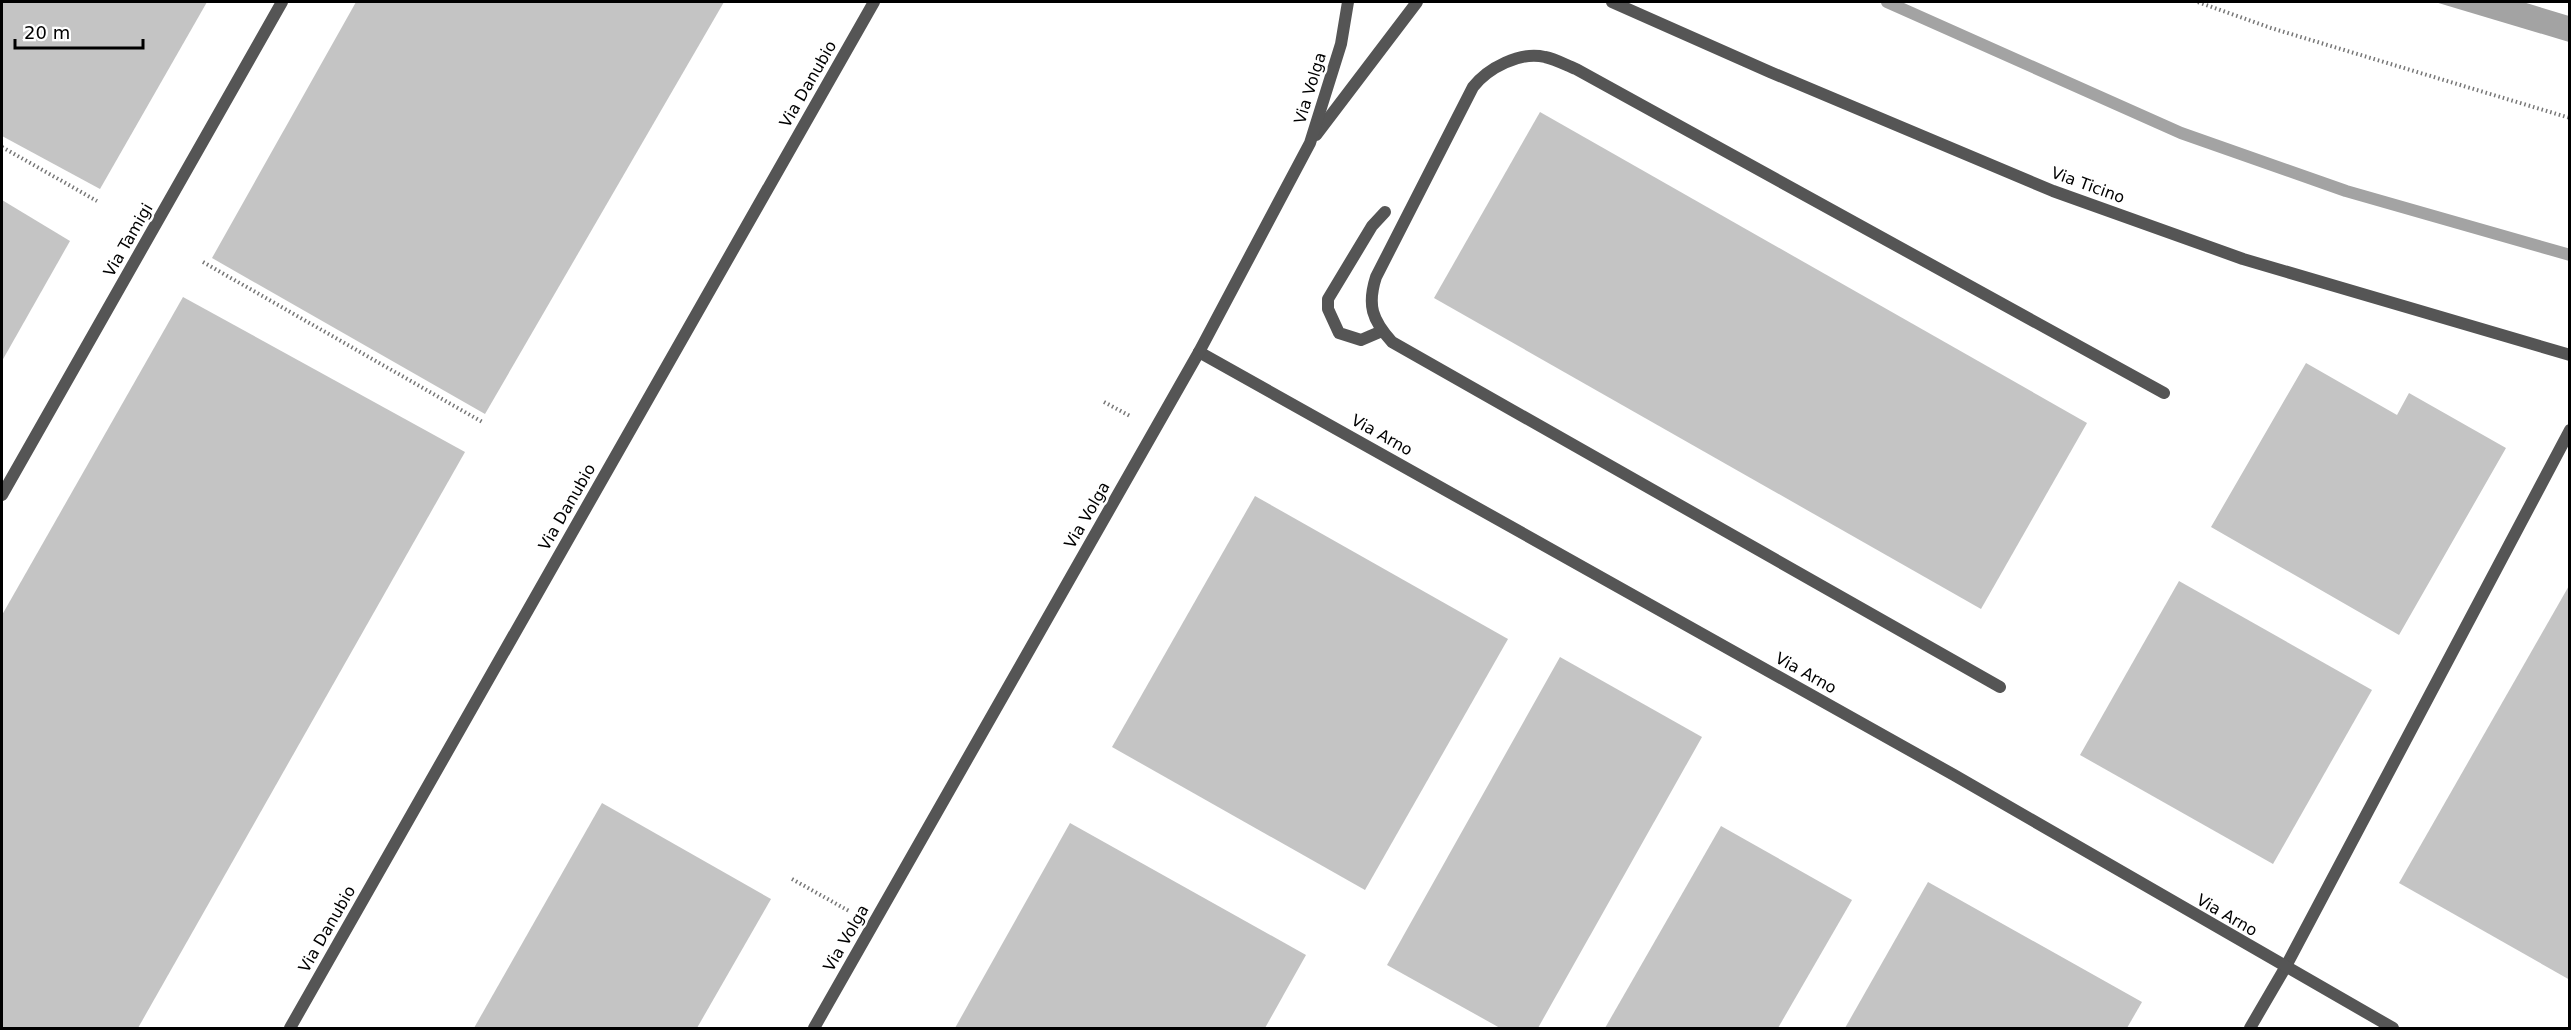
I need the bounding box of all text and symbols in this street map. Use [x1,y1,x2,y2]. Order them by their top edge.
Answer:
scale bar [15,12,142,50]
text: 20 m [24,22,70,43]
street label: Via Danubio [776,37,840,131]
street label: Via Volga [1290,50,1330,126]
street label: Via Ticino [2049,163,2127,207]
street label: Via Tamigi [99,200,157,280]
street label: Via Arno [1348,410,1416,460]
street label: Via Danubio [535,460,599,554]
street label: Via Volga [1060,478,1114,552]
street label: Via Arno [1772,648,1840,698]
street label: Via Danubio [295,882,359,976]
street label: Via Arno [2193,890,2261,940]
street label: Via Volga [819,901,873,975]

